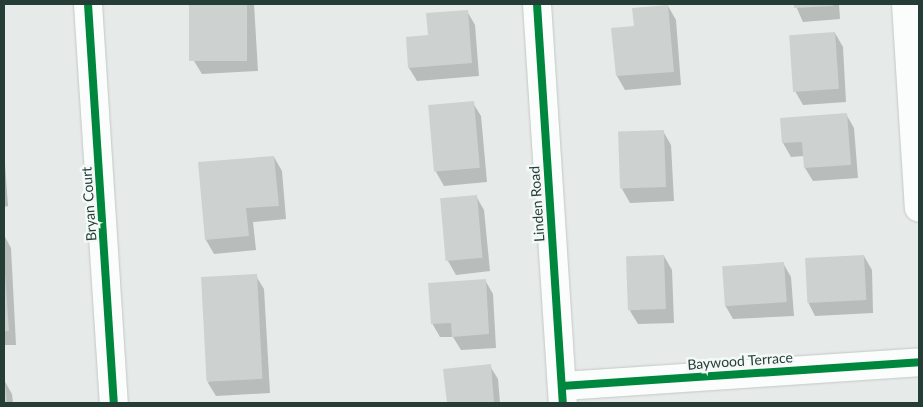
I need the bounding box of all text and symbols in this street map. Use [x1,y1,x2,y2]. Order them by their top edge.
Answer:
street label: Linden Road [526,165,548,243]
street label: Bryan Court [78,166,100,242]
street label: Baywood Terrace [687,349,793,373]

